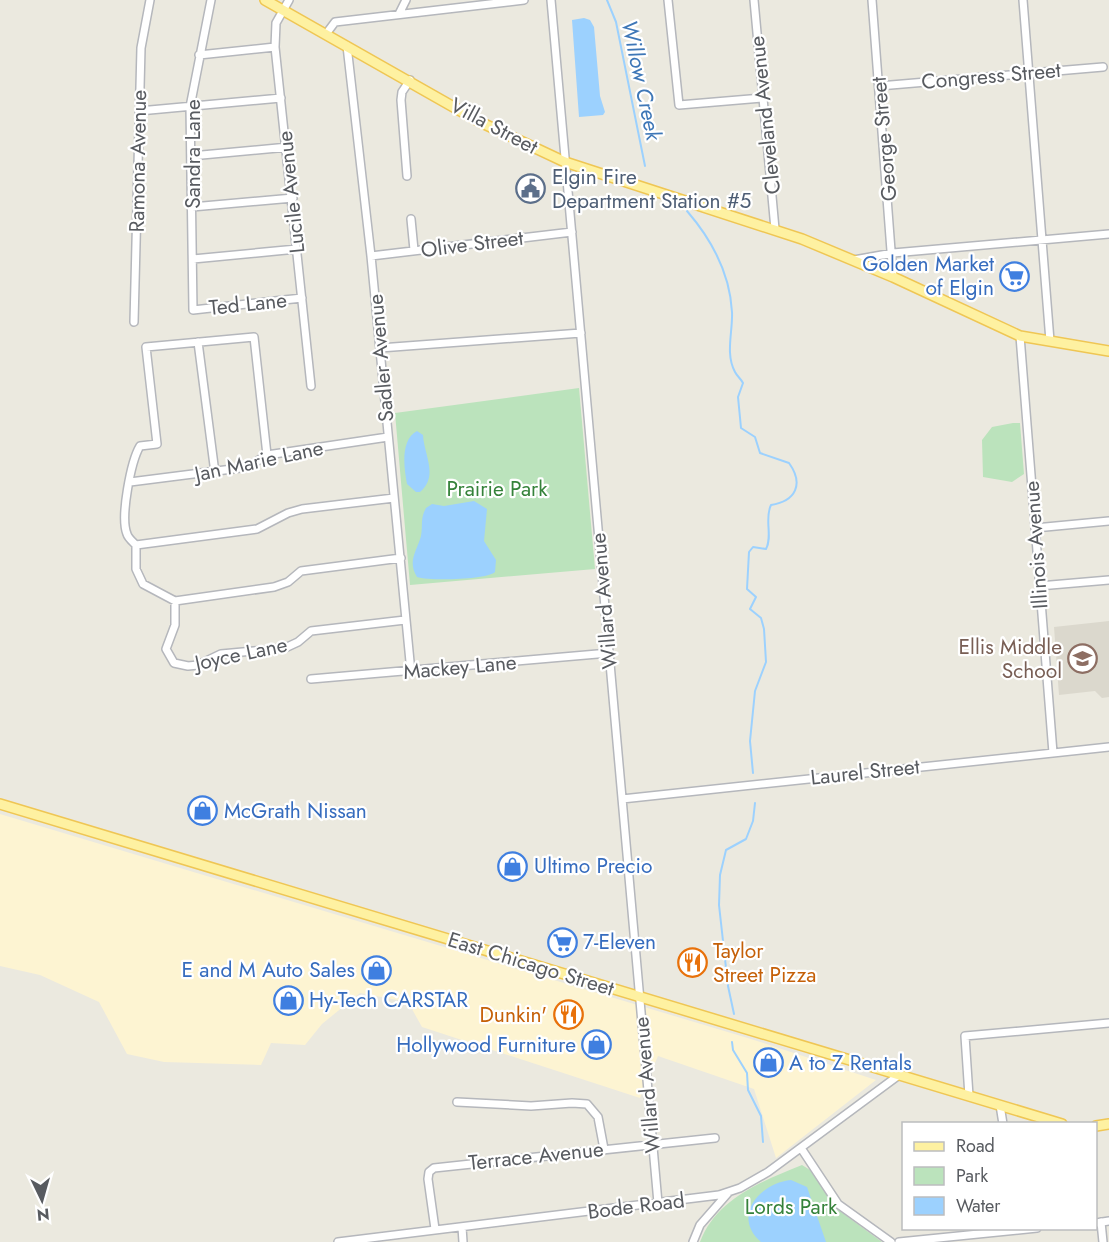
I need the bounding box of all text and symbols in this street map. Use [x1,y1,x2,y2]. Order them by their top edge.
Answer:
water label: Willow Creek [614,17,671,145]
street label: Cleveland Avenue [742,34,788,196]
street label: Congress Street [920,55,1062,97]
street label: George Street [864,76,904,202]
street label: Ramona Avenue [122,89,154,233]
street label: Villa Street [445,90,543,162]
street label: Sandra Lane [178,99,208,209]
street label: Lucile Avenue [270,129,312,255]
place label: Elgin Fire Department Station #5 [552,162,751,216]
public building icon: Elgin Fire Department Station #5 [515,173,547,205]
street label: Olive Street [419,223,525,265]
place label: Golden Market of Elgin [862,249,994,303]
supermarket icon: Golden Market of Elgin [999,260,1031,292]
street label: Ted Lane [208,285,289,323]
street label: Sadler Avenue [360,293,402,423]
street label: Jan Marie Lane [189,433,326,490]
park label: Prairie Park [446,474,548,504]
street label: Illinois Avenue [1017,480,1055,610]
street label: Willard Avenue [583,531,625,670]
street label: Joyce Lane [189,630,290,679]
place label: Ellis Middle School [959,632,1062,686]
school or university icon: Ellis Middle School [1067,643,1099,675]
street label: Mackey Lane [402,647,518,687]
street label: Laurel Street [809,751,921,793]
shop icon: McGrath Nissan [187,795,219,827]
place label: McGrath Nissan [224,796,367,826]
shop icon: Ultimo Precio [497,850,529,882]
place label: Ultimo Precio [534,851,652,881]
street label: East Chicago Street [444,924,618,1004]
supermarket icon: 7-Eleven [546,926,578,958]
place label: 7-Eleven [583,927,656,957]
place label: Taylor Street Pizza [713,936,816,990]
restaurant icon: Taylor Street Pizza [676,947,708,979]
shop icon: E and M Auto Sales [360,954,392,986]
place label: E and M Auto Sales [181,955,355,985]
shop icon: Hy-Tech CARSTAR [272,984,304,1016]
place label: Hy-Tech CARSTAR [309,985,468,1015]
restaurant icon: Dunkin' [552,999,584,1031]
place label: Dunkin' [480,1000,547,1030]
street label: Willard Avenue [626,1015,668,1154]
shop icon: Hollywood Furniture [581,1029,613,1061]
place label: Hollywood Furniture [396,1030,576,1060]
shop icon: A to Z Rentals [752,1047,784,1079]
place label: A to Z Rentals [789,1048,912,1078]
legend [902,1122,1097,1230]
text: Road [956,1133,995,1159]
street label: Terrace Avenue [467,1134,605,1178]
text: Park [956,1163,988,1189]
north arrow [12,1170,72,1230]
street label: Bode Road [586,1185,686,1227]
park label: Lords Park [745,1192,838,1222]
text: Water [956,1193,1001,1219]
text: N [36,1202,51,1226]

